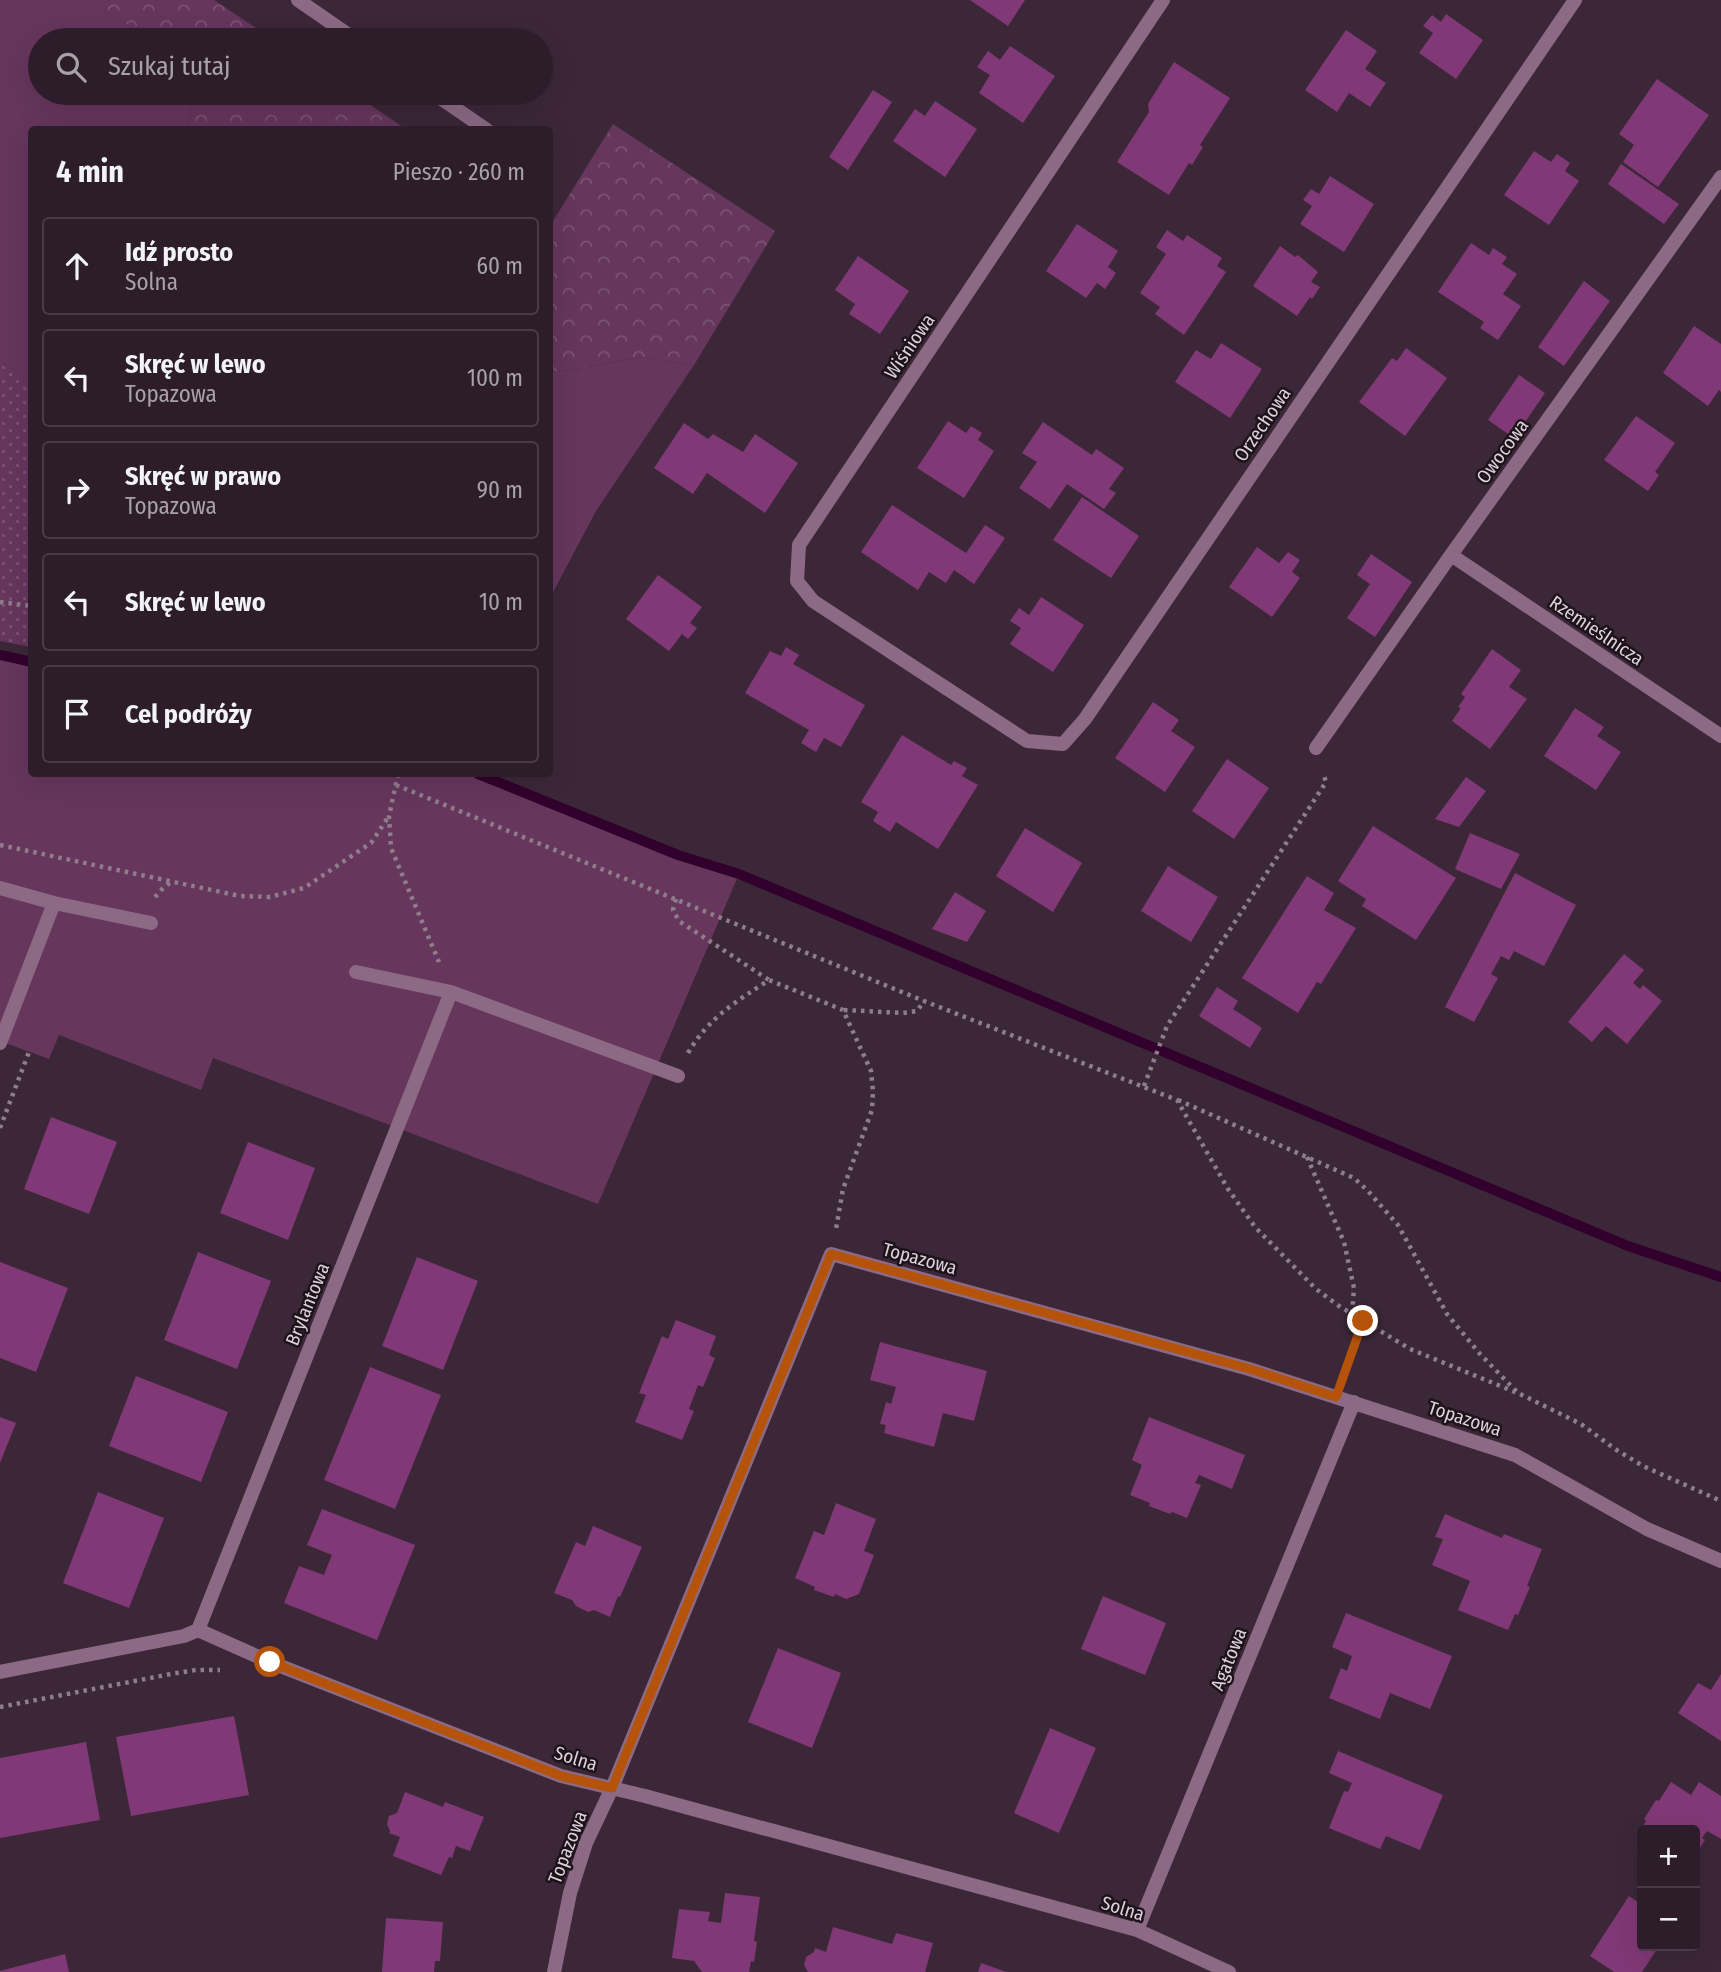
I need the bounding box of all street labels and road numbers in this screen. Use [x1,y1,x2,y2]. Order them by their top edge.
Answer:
street label: Wiśniowa [879,309,939,383]
street label: Orzechowa [1229,383,1296,466]
street label: Owocowa [1471,415,1533,488]
street label: Rzemieślnicza [1545,591,1648,670]
street label: Topazowa [880,1238,959,1279]
street label: Brylantowa [280,1259,334,1349]
street label: Topazowa [1425,1396,1504,1441]
street label: Agatowa [1206,1625,1251,1694]
street label: Solna [552,1741,600,1776]
street label: Topazowa [543,1808,592,1887]
street label: Solna [1099,1891,1147,1926]

